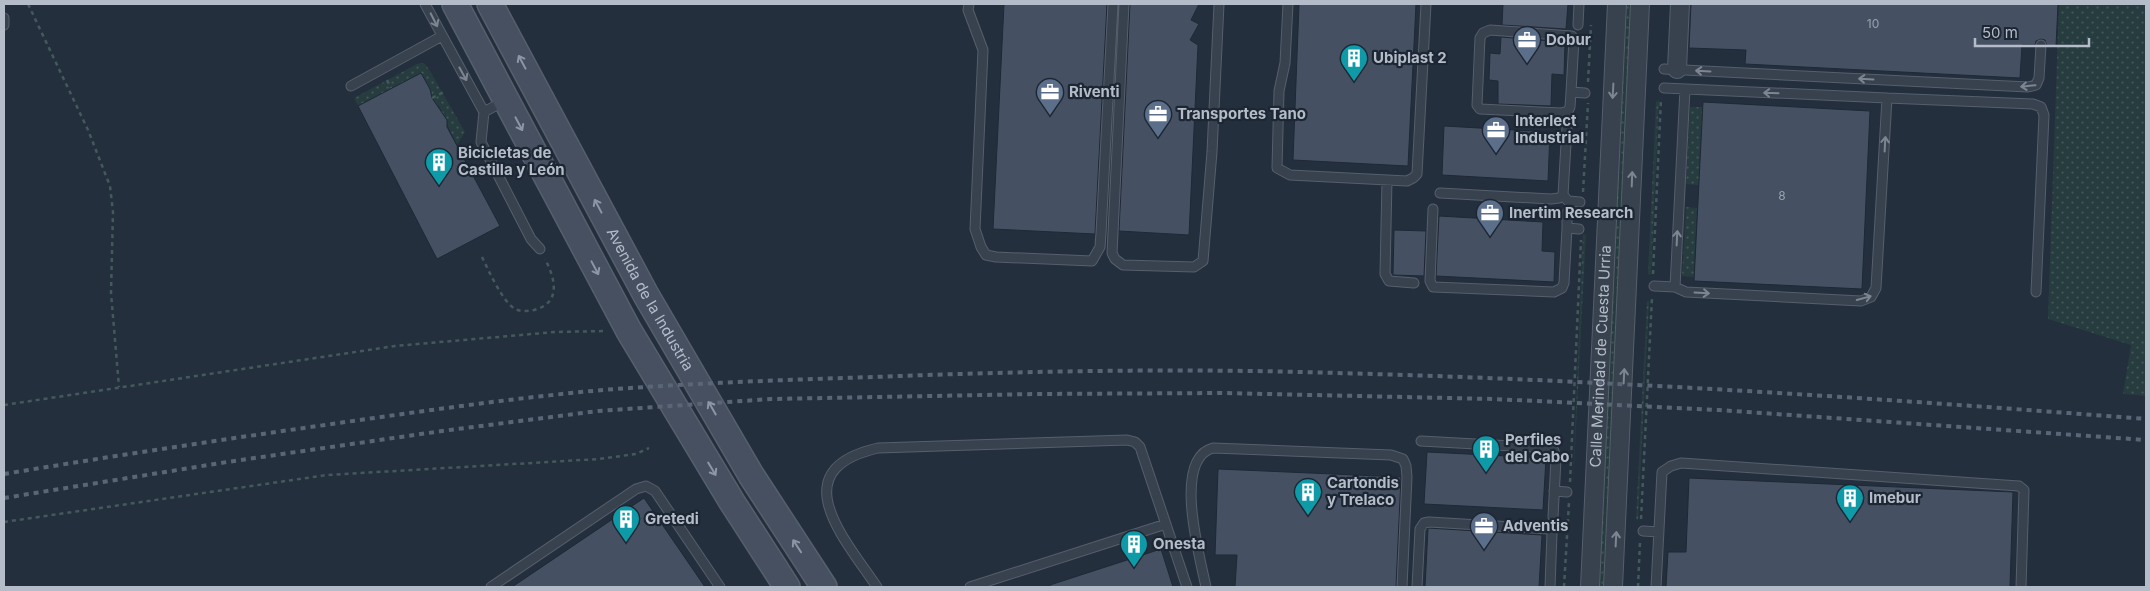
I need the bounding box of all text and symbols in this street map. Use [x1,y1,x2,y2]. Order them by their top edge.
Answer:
one-way arrow [430,12,439,27]
scale bar [1975,15,2089,47]
house number: 10 [1867,16,1879,31]
text: 50 m [1982,23,2018,42]
office icon: Dobur [1512,25,1542,64]
place label: Dobur [1546,30,1591,49]
building icon: Ubiplast 2 [1339,43,1369,82]
place label: Ubiplast 2 [1373,48,1447,67]
one-way arrow [517,55,526,70]
one-way arrow [458,66,468,81]
one-way arrow [1696,66,1712,75]
one-way arrow [1858,74,1874,83]
office icon: Riventi [1035,77,1065,116]
one-way arrow [2020,81,2036,91]
place label: Riventi [1069,82,1119,101]
one-way arrow [1608,83,1617,99]
one-way arrow [1763,88,1780,98]
office icon: Transportes Tano [1143,99,1173,138]
place label: Transportes Tano [1177,104,1306,123]
place label: Interlect Industrial [1515,111,1584,147]
office icon: Interlect Industrial [1481,115,1511,154]
one-way arrow [515,116,524,131]
one-way arrow [1880,136,1889,152]
place label: Bicicletas de Castilla y León [458,143,565,179]
building icon: Bicicletas de Castilla y León [424,147,454,186]
one-way arrow [1628,171,1637,187]
house number: 8 [1778,188,1786,203]
one-way arrow [593,198,603,213]
office icon: Inertim Research [1475,198,1505,237]
place label: Inertim Research [1509,203,1633,222]
street label: Avenida de la Industria [603,225,698,374]
one-way arrow [1673,231,1682,247]
street label: Calle Merindad de Cuesta Urria [1586,245,1615,468]
one-way arrow [590,260,600,275]
one-way arrow [1694,288,1710,298]
one-way arrow [1855,293,1871,302]
one-way arrow [1620,369,1629,385]
one-way arrow [706,402,716,416]
place label: Perfiles del Cabo [1505,430,1569,466]
building icon: Perfiles del Cabo [1471,434,1501,473]
one-way arrow [707,461,717,475]
place label: Cartondis y Trelaco [1327,473,1399,509]
building icon: Cartondis y Trelaco [1293,477,1323,516]
building icon: Imebur [1835,483,1865,522]
place label: Imebur [1869,488,1921,507]
building icon: Gretedi [611,504,641,543]
place label: Gretedi [645,509,699,528]
office icon: Adventis [1469,511,1499,550]
place label: Adventis [1503,516,1568,535]
building icon: Onesta [1119,529,1149,568]
one-way arrow [1611,531,1620,547]
place label: Onesta [1153,534,1206,553]
one-way arrow [792,540,802,554]

